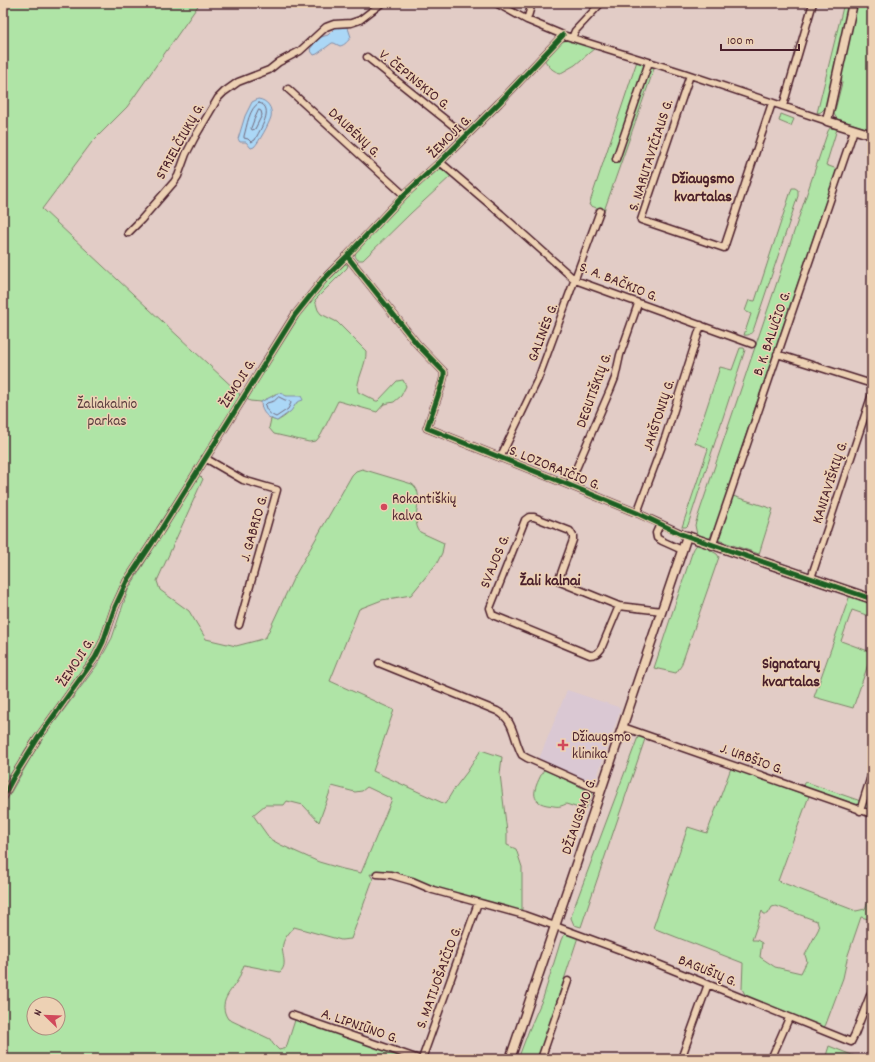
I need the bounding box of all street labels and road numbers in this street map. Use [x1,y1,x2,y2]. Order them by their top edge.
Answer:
street label: V. ČEPINSKIO G. [373,45,454,116]
street label: S. NARUTAVIČIAUS G. [623,97,680,214]
street label: STRIELČIUKŲ G. [151,100,211,184]
street label: DAUBĖNŲ G. [322,103,385,164]
street label: ŽEMOJI G. [423,110,477,164]
street label: S. A. BAČKIO G. [576,257,661,309]
street label: B. K. BALUČIO G. [748,288,798,379]
street label: GALINĖS G. [523,300,565,365]
street label: DEGUTIŠKIŲ G. [571,350,619,431]
street label: ŽEMOJI G. [215,355,262,413]
street label: JAKŠTONIŲ G. [638,377,682,454]
street label: KANIAVIŠKIŲ G. [807,438,855,527]
street label: S. LOZORAIČIO G. [505,441,603,497]
street label: J. GABRIO G. [235,493,275,564]
street label: SVAJOS G. [475,532,517,592]
street label: ŽEMOJI G. [53,634,101,692]
street label: J. URBŠIO G. [717,738,786,781]
street label: DŽIAUGSMO G. [557,775,603,858]
street label: S. MATIJOŠAIČIO G. [411,923,469,1032]
street label: BAGUŠIŲ G. [675,950,740,994]
street label: A. LIPNIŪNO G. [318,1003,401,1050]

